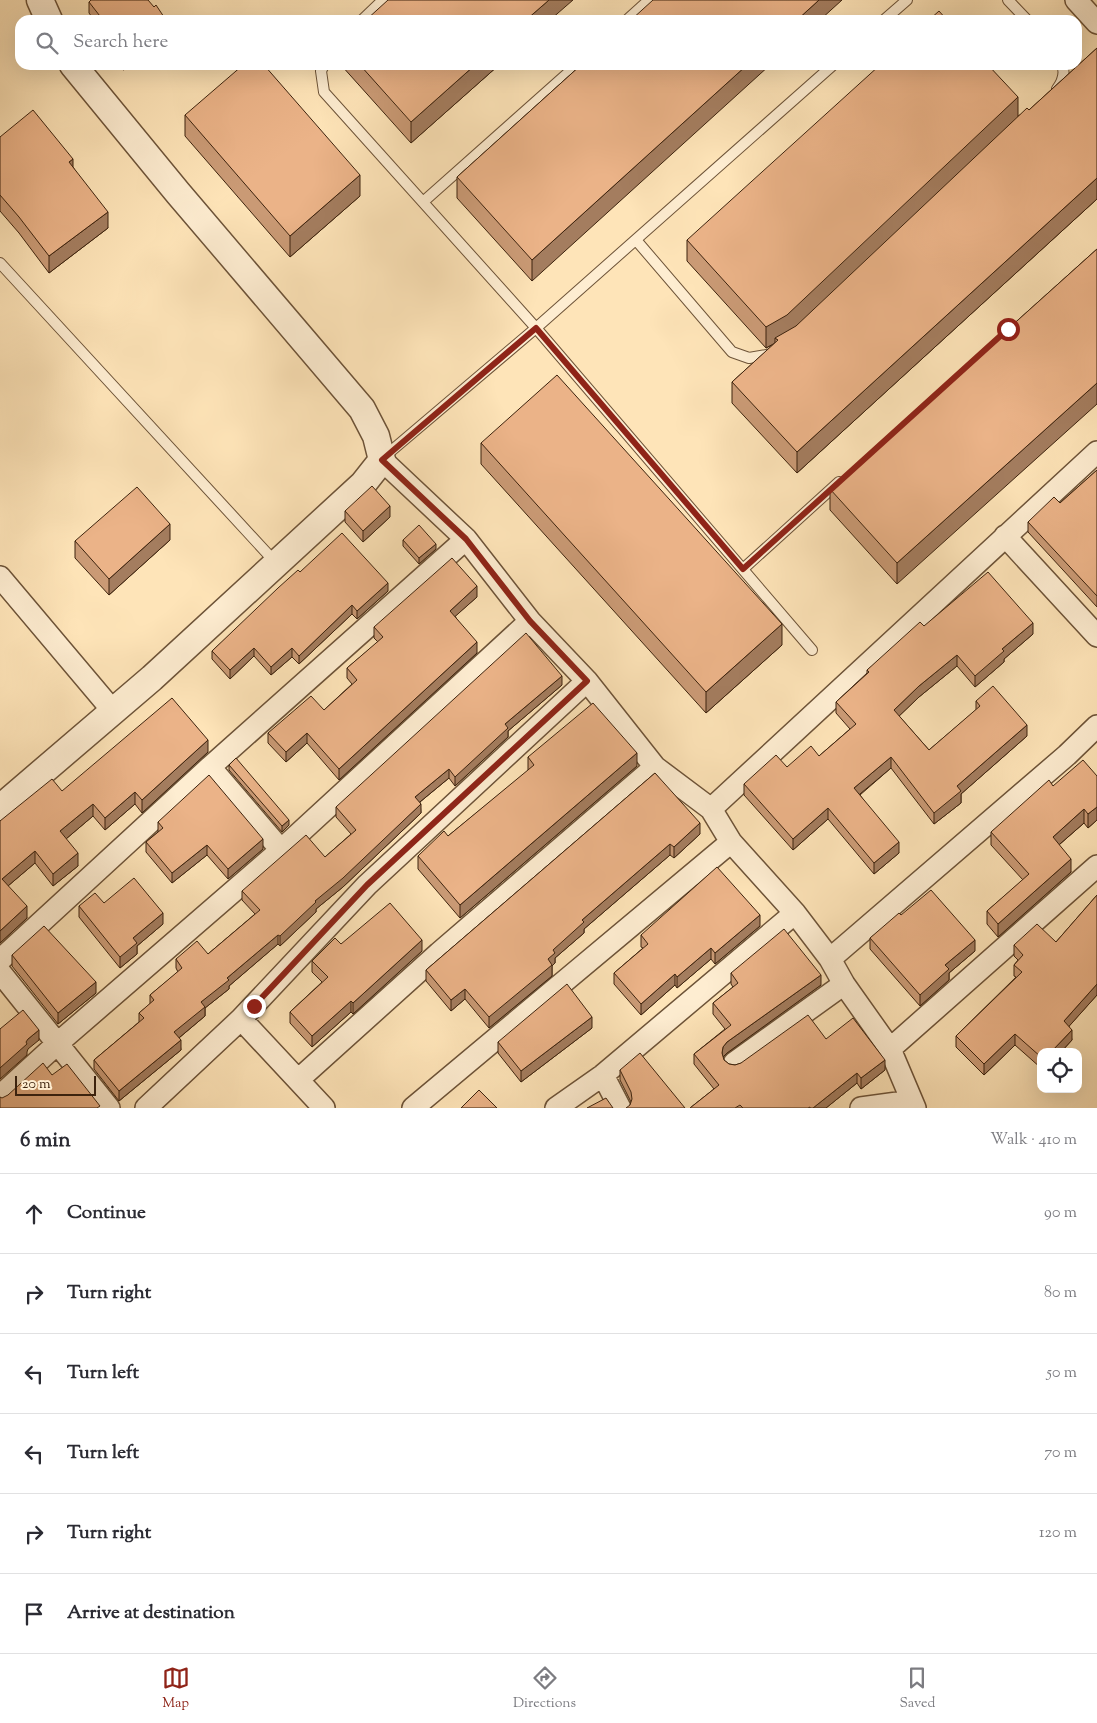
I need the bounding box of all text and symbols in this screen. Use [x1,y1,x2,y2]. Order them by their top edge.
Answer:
search box [15,15,1082,70]
icon: search [33,29,61,57]
text: Search here [73,29,168,56]
route start [997,318,1020,341]
route end [243,995,266,1018]
map controls [1037,1048,1082,1093]
button: locate [1037,1048,1082,1093]
scale bar [15,1073,96,1096]
text: 20 m [22,1075,51,1095]
text: 6 min [20,1126,71,1156]
text: Walk · 410 m [990,1129,1077,1152]
icon: ahead [20,1200,48,1228]
text: Continue [67,1200,146,1227]
text: 90 m [1044,1202,1077,1225]
icon: right [20,1280,48,1308]
text: Turn right [67,1280,151,1307]
text: 80 m [1044,1282,1077,1305]
icon: left [20,1360,48,1388]
text: Turn left [67,1360,139,1387]
text: 50 m [1046,1362,1077,1385]
icon: left [20,1440,48,1468]
text: Turn left [67,1440,139,1467]
text: 70 m [1044,1442,1077,1465]
icon: right [20,1520,48,1548]
text: Turn right [67,1520,151,1547]
text: 120 m [1039,1522,1077,1545]
icon: arrive [20,1600,48,1628]
text: Arrive at destination [67,1600,235,1627]
tab: Map [162,1664,190,1714]
tab: Directions [513,1664,576,1714]
tab: Saved [899,1664,935,1714]

